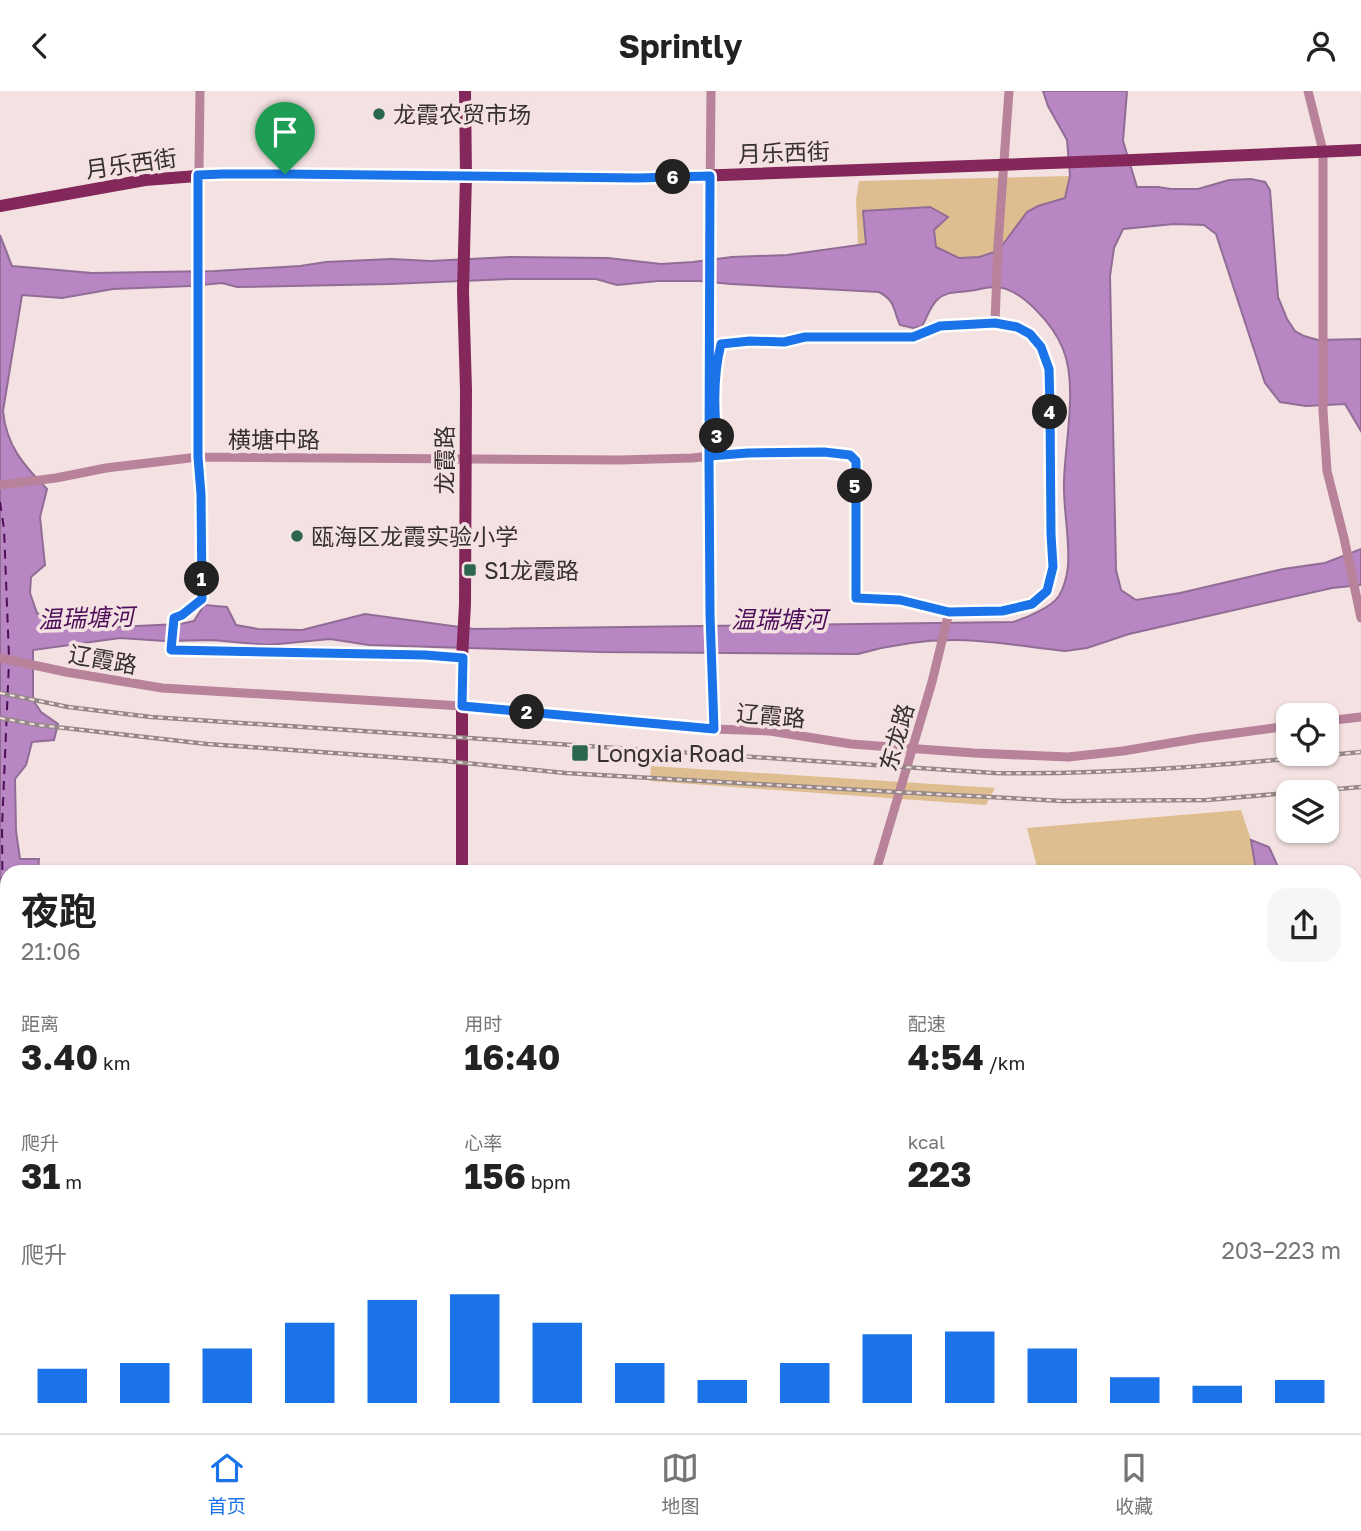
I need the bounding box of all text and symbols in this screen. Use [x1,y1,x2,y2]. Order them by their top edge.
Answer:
icon: back [21,27,59,65]
text: Sprintly [619,27,742,65]
icon: person [1302,27,1340,65]
place label: 龙霞农贸市场 [393,100,531,128]
pin [255,102,315,174]
marker: 龙霞农贸市场 [371,106,387,122]
icon: arrive [266,113,304,151]
street label: 月乐西街 [738,136,830,168]
street label: 月乐西街 [83,143,179,183]
pin: 6 [656,159,690,195]
text: 6 [666,165,679,188]
pin: 4 [1032,395,1068,429]
text: 4 [1044,400,1055,423]
pin: 3 [700,419,734,453]
text: 3 [711,424,722,447]
street label: 横塘中路 [228,425,320,453]
street label: 龙霞路 [430,426,458,495]
pin: 5 [838,469,872,503]
text: 5 [849,474,860,497]
place label: 瓯海区龙霞实验小学 [311,522,518,550]
marker: 瓯海区龙霞实验小学 [289,528,305,544]
place label: S1龙霞路 [484,556,579,584]
pin: 1 [184,561,220,596]
marker: S1龙霞路 [462,562,478,578]
text: 1 [197,567,206,590]
water label: 温瑞塘河 [38,601,138,633]
water label: 温瑞塘河 [731,604,831,633]
street label: 辽霞路 [67,639,139,679]
pin: 2 [510,695,544,729]
street label: 辽霞路 [735,698,807,732]
text: 2 [521,700,532,723]
street label: 东龙路 [873,700,919,774]
map controls [1276,703,1339,843]
button: locate [1276,703,1339,766]
place label: Longxia Road [596,739,745,767]
marker: Longxia Road [570,743,590,763]
button: layers [1276,780,1339,843]
text: 夜跑 [21,888,97,933]
button: share [1267,888,1341,962]
text: 21:06 [21,937,81,965]
text: 距离 [21,1012,59,1035]
text: 用时 [464,1012,502,1035]
text: 配速 [908,1012,946,1035]
text: 3.40 [21,1036,98,1078]
text: 16:40 [464,1036,560,1078]
text: 4:54 [908,1036,984,1078]
text: km [98,1051,131,1074]
text: /km [984,1051,1025,1074]
text: kcal [908,1130,945,1153]
text: 爬升 [21,1131,59,1154]
text: 心率 [464,1131,502,1154]
text: 223 [908,1153,972,1195]
text: 31 [21,1155,60,1197]
text: 156 [464,1155,526,1197]
text: m [60,1170,82,1193]
text: bpm [526,1170,571,1193]
text: 203–223 m [1222,1236,1341,1264]
text: 爬升 [21,1240,67,1268]
tab: 首页 [208,1449,246,1518]
tab: 地图 [661,1449,699,1518]
tab: 收藏 [1115,1449,1153,1518]

